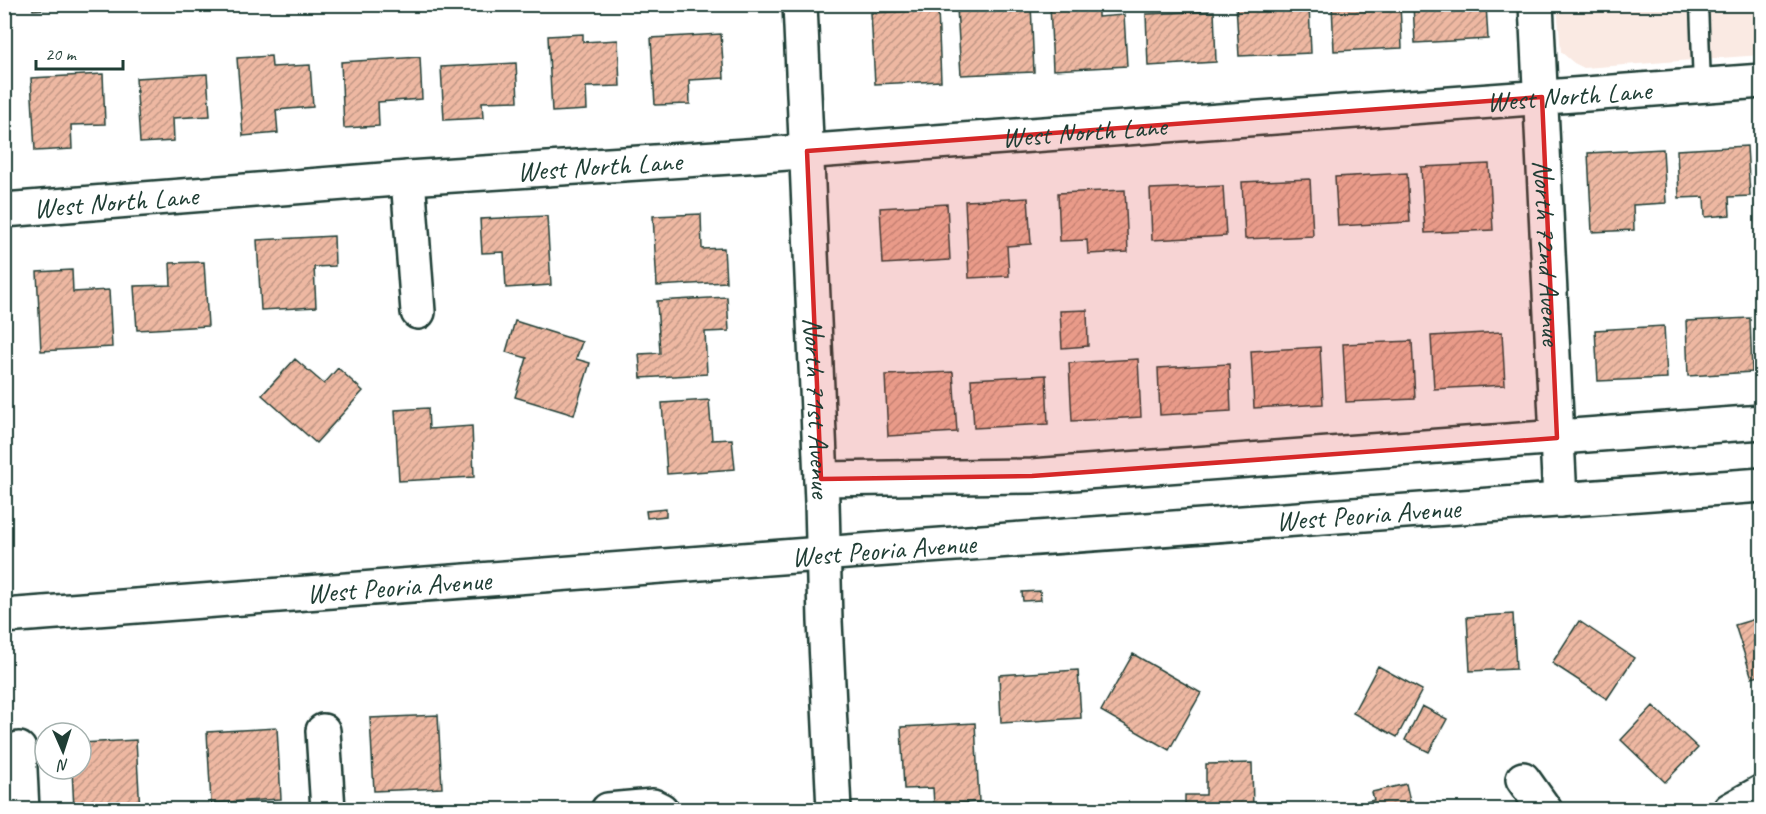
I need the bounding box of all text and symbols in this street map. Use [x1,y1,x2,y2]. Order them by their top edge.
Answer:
scale bar [36,33,123,71]
text: 20 m [45,43,78,65]
street label: West North Lane [1485,72,1654,119]
street label: West North Lane [1001,108,1170,155]
street label: West North Lane [516,143,685,189]
street label: North 72nd Avenue [1526,159,1570,348]
street label: West North Lane [32,178,201,226]
street label: North 71st Avenue [796,316,839,501]
street label: West Peoria Avenue [1275,490,1463,538]
street label: West Peoria Avenue [790,525,979,574]
street label: West Peoria Avenue [306,562,494,611]
north arrow [33,721,93,781]
text: N [55,755,69,775]

